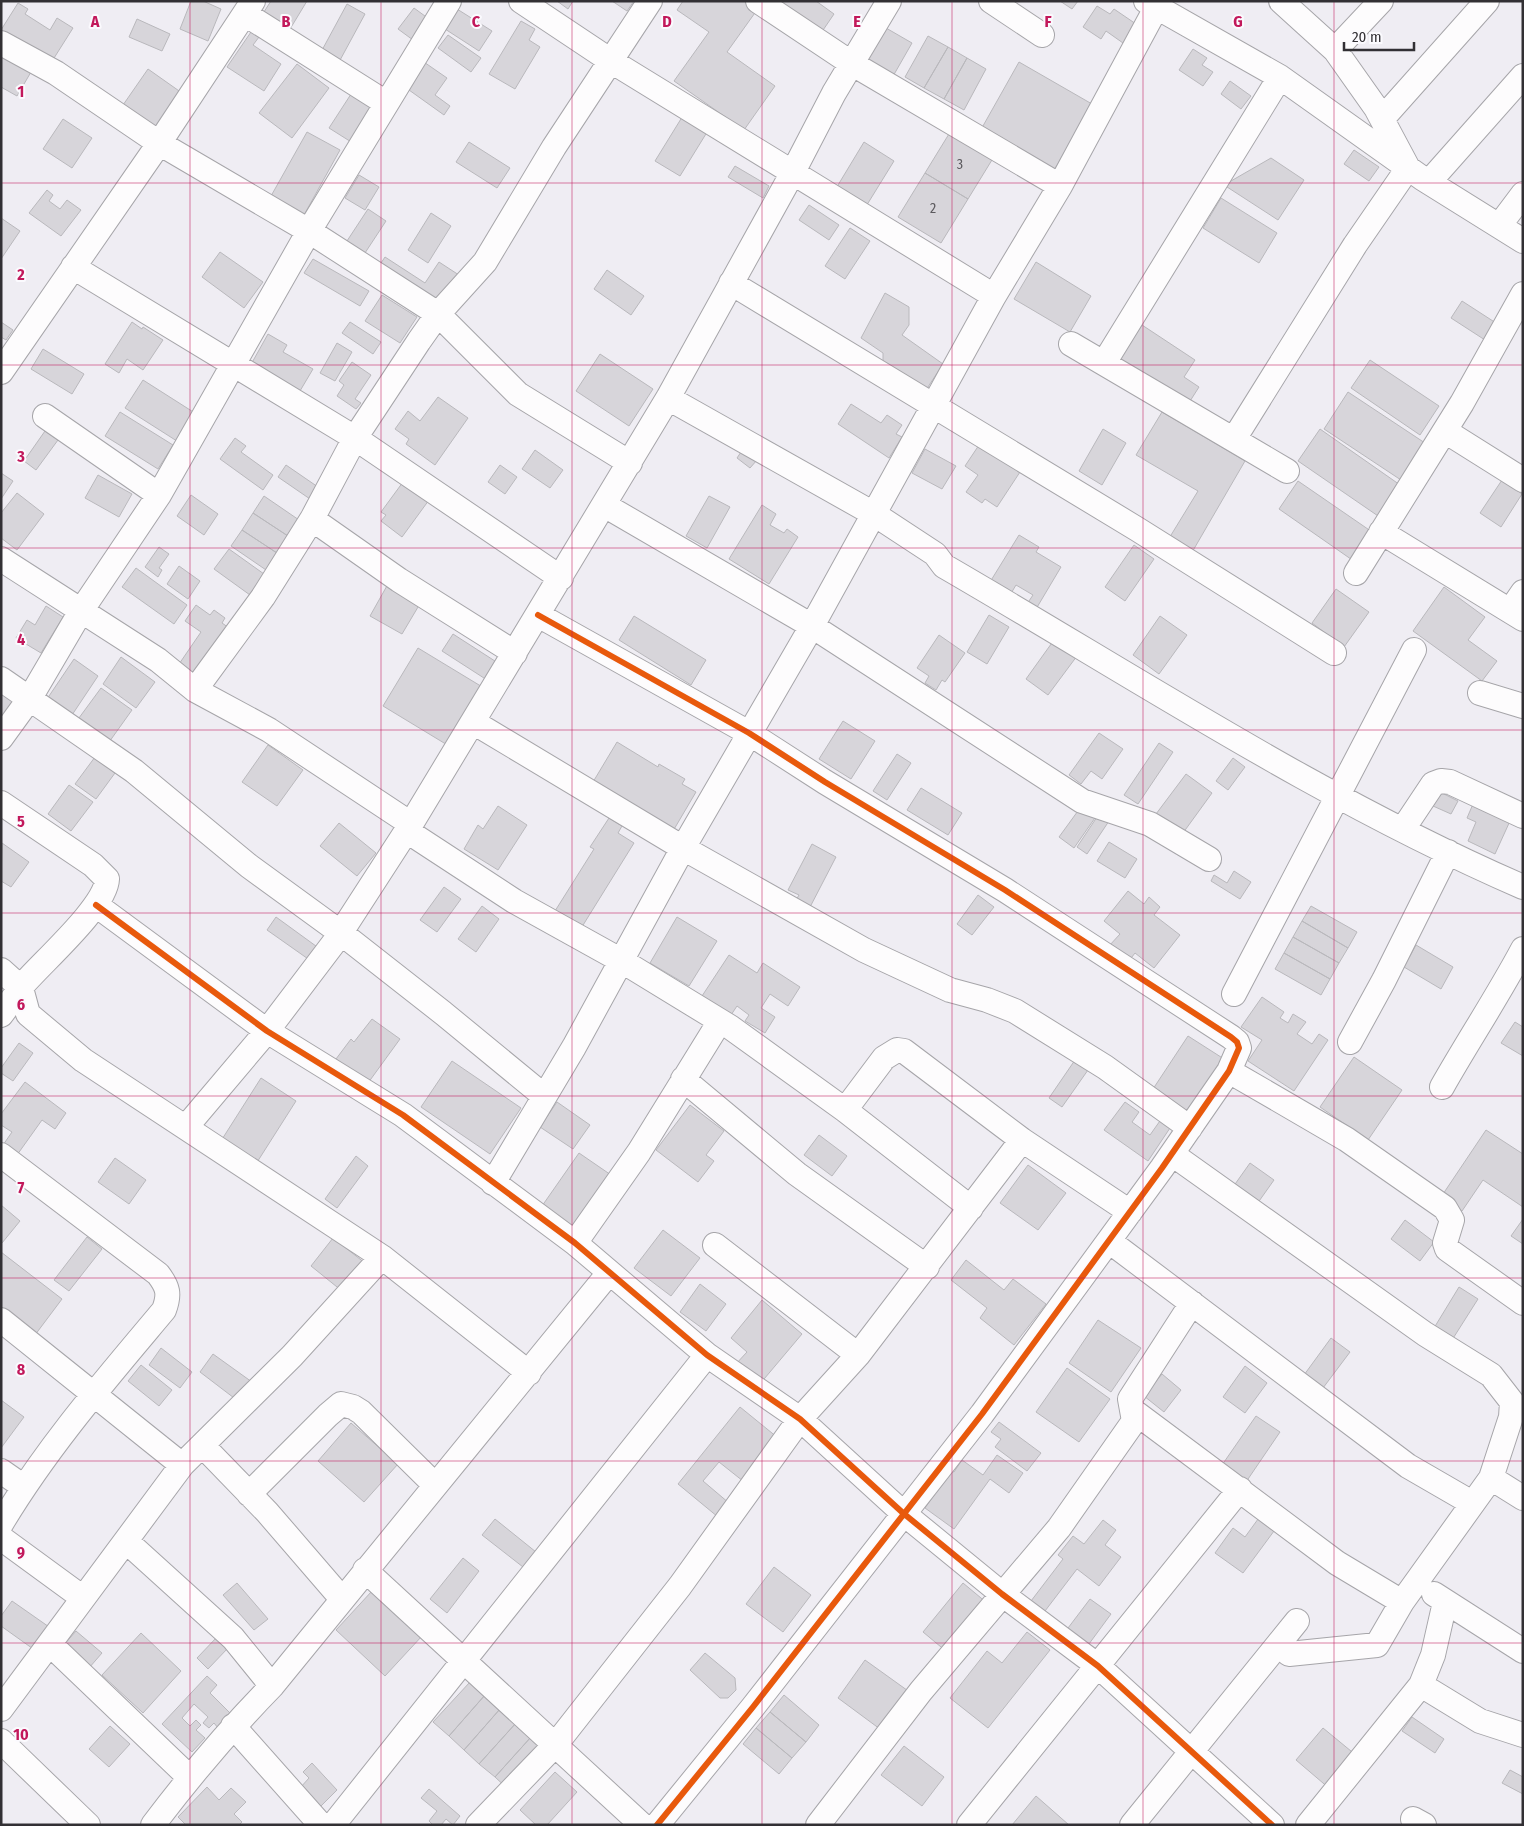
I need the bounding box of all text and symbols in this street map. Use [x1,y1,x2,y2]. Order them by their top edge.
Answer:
text: A [90,12,100,31]
text: B [282,12,291,31]
text: C [472,12,481,31]
text: D [662,12,672,31]
text: E [853,12,861,31]
text: F [1044,12,1052,31]
text: G [1233,12,1243,31]
scale bar [1344,20,1414,52]
text: 20 m [1352,28,1382,46]
text: 1 [18,82,24,101]
house number: 3 [957,156,963,173]
house number: 2 [930,200,936,217]
text: 2 [16,265,25,284]
text: 3 [16,447,25,466]
text: 4 [17,630,25,649]
text: 5 [17,812,25,831]
text: 6 [17,995,25,1014]
text: 7 [18,1178,25,1197]
text: 8 [17,1360,26,1379]
text: 9 [17,1543,25,1562]
text: 10 [13,1725,29,1744]

